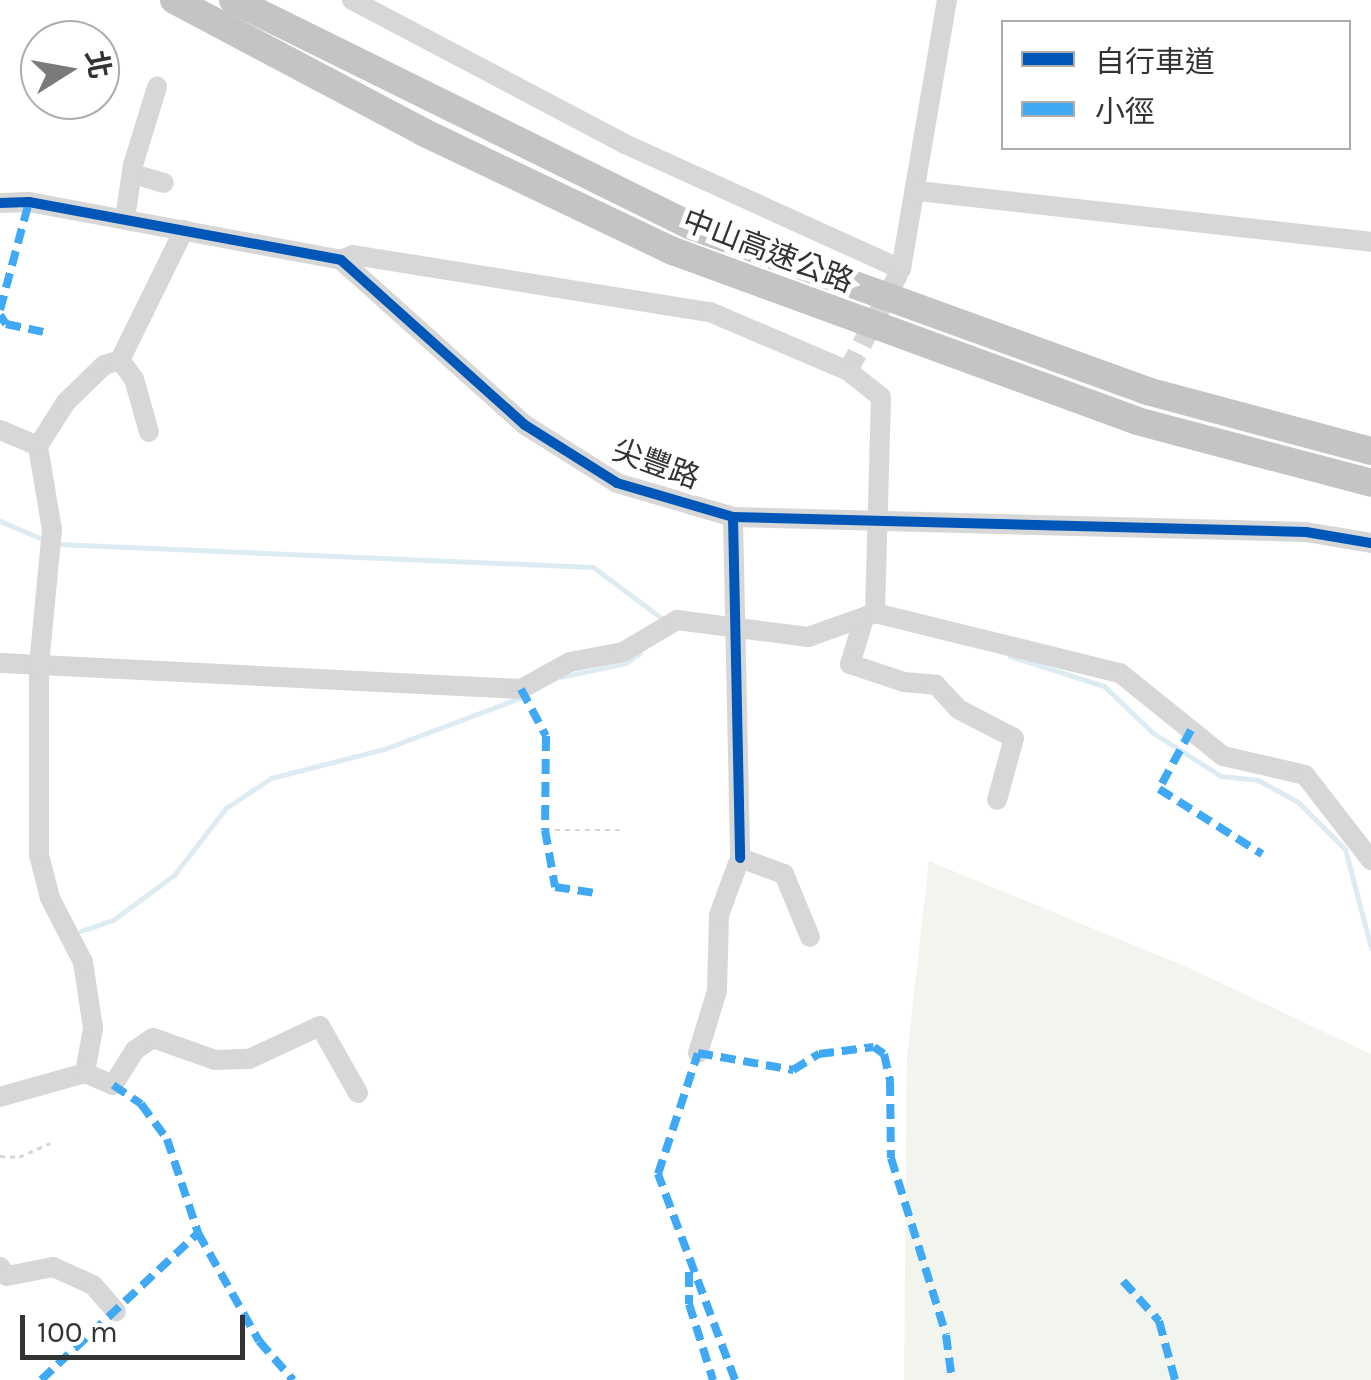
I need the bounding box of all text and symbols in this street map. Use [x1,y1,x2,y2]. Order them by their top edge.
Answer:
north arrow [20,20,120,120]
legend [1001,20,1351,150]
text: 自行車道 [1095,44,1215,80]
text: 北 [79,48,117,81]
text: 小徑 [1095,94,1155,130]
street label: 中山高速公路 [678,202,858,300]
street label: 尖豐路 [608,432,704,496]
scale bar [25,1295,250,1357]
text: 100 m [37,1314,118,1350]

